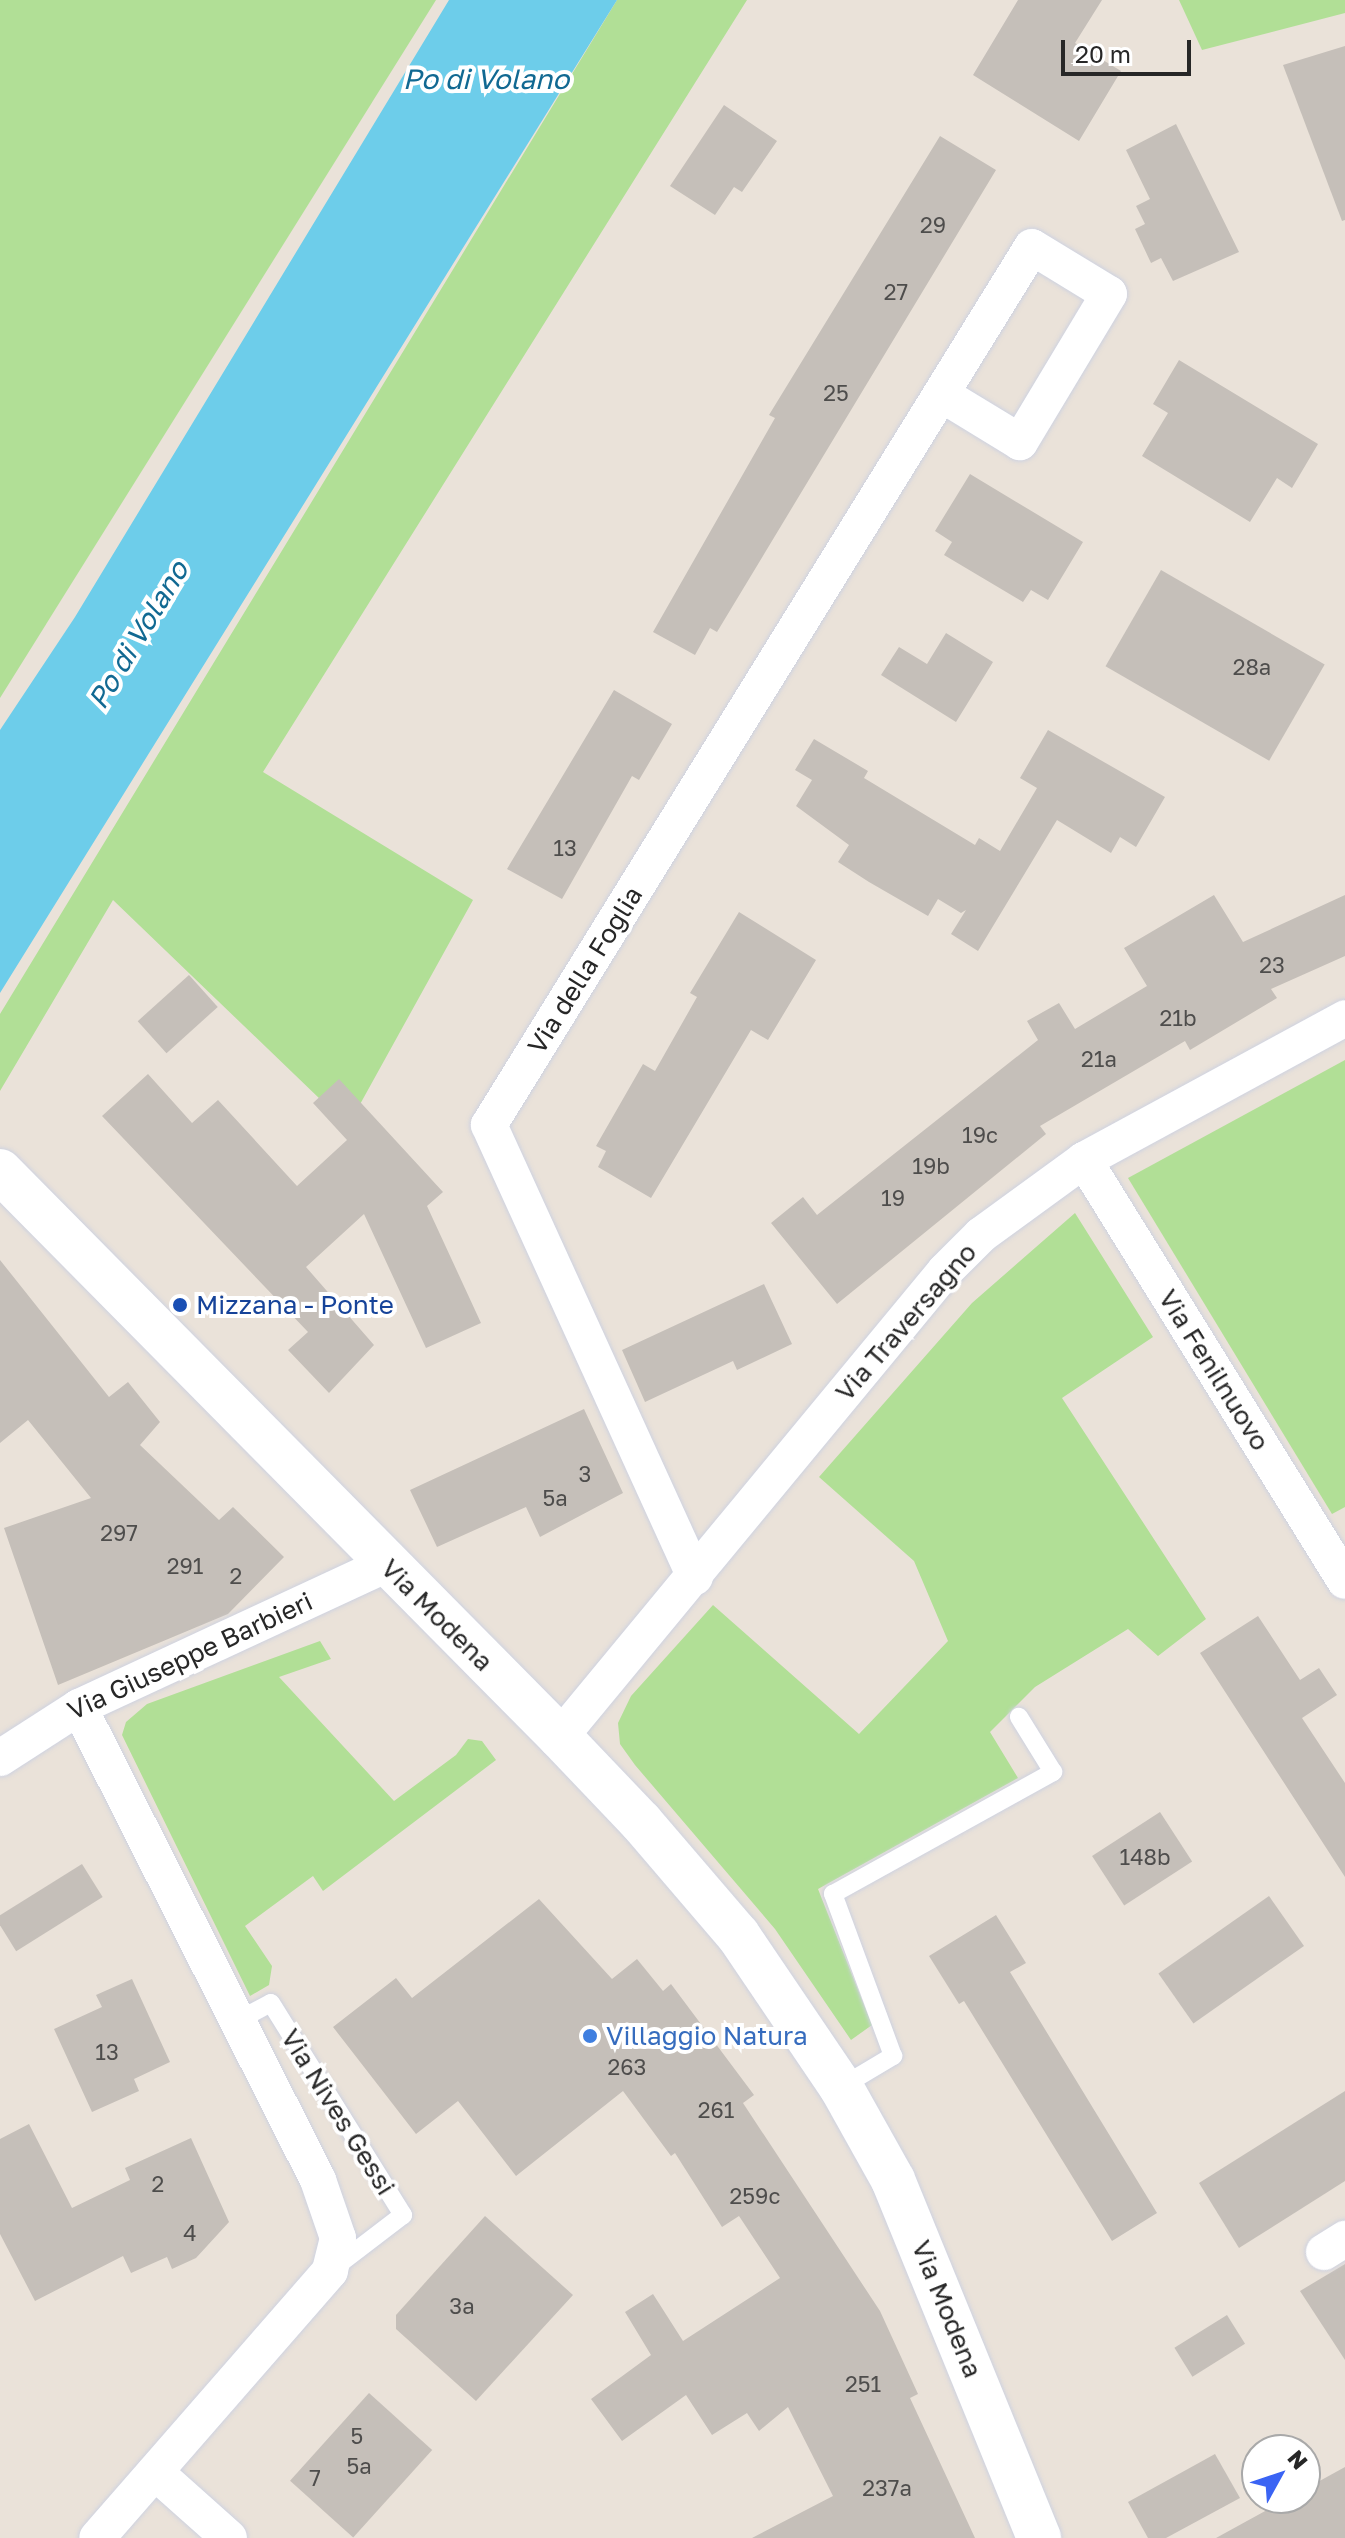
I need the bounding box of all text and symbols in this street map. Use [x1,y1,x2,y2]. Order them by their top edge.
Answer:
scale bar [1065,24,1195,74]
text: 20 m [1075,39,1131,68]
water label: Po di Volano [403,62,569,96]
house number: 29 [920,212,946,238]
house number: 27 [884,279,908,305]
house number: 25 [823,380,849,406]
water label: Po di Volano [81,555,195,715]
house number: 28a [1233,654,1271,680]
house number: 13 [553,835,577,861]
street label: Via della Foglia [521,881,649,1059]
house number: 23 [1259,952,1285,978]
house number: 21b [1160,1005,1196,1031]
house number: 21a [1081,1046,1117,1072]
house number: 19c [962,1122,998,1148]
house number: 19b [912,1153,950,1179]
house number: 19 [881,1185,905,1211]
street label: Via Traversagno [829,1237,983,1407]
street label: Via Fenilnuovo [1152,1284,1276,1456]
place label: Mizzana - Ponte [196,1289,394,1321]
marker: Mizzana - Ponte [171,1296,189,1314]
house number: 3 [579,1461,591,1487]
house number: 5a [542,1485,568,1511]
house number: 297 [100,1520,138,1546]
house number: 291 [167,1553,203,1579]
street label: Via Modena [375,1553,499,1677]
house number: 2 [230,1563,242,1589]
street label: Via Giuseppe Barbieri [63,1586,317,1726]
house number: 148b [1119,1844,1171,1870]
place label: Villaggio Natura [606,2020,808,2052]
street label: Via Nives Gessi [275,2023,401,2201]
marker: Villaggio Natura [581,2027,599,2045]
house number: 13 [95,2039,119,2065]
house number: 263 [608,2054,646,2080]
house number: 261 [698,2097,734,2123]
house number: 2 [152,2171,164,2197]
house number: 259c [730,2183,780,2209]
house number: 4 [183,2220,197,2246]
street label: Via Modena [905,2236,989,2382]
house number: 3a [449,2293,475,2319]
house number: 251 [845,2371,881,2397]
house number: 5 [351,2423,363,2449]
north arrow [1241,2434,1321,2514]
text: N [1283,2444,1314,2475]
house number: 5a [346,2453,372,2479]
house number: 7 [309,2465,321,2491]
house number: 237a [862,2475,912,2501]

